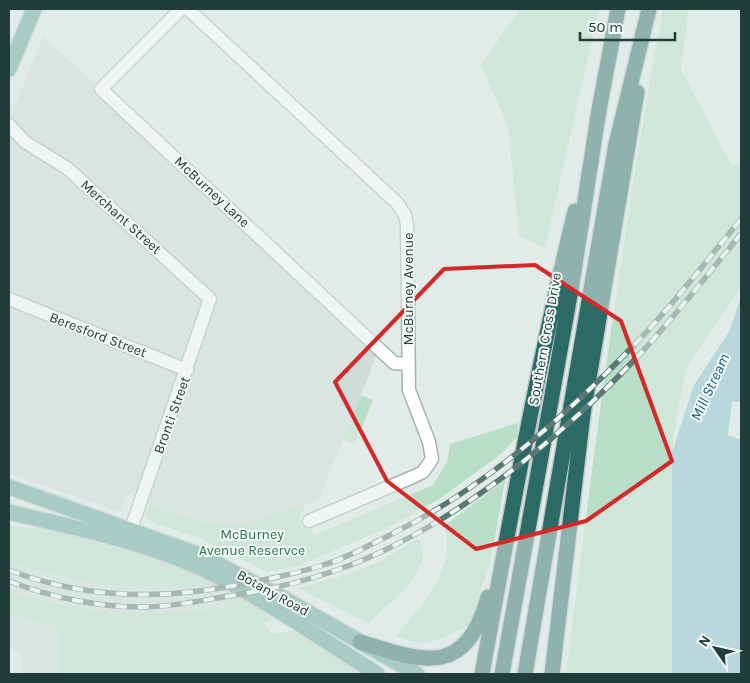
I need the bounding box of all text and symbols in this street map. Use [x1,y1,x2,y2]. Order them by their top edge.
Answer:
scale bar [580,10,675,42]
text: 50 m [588,18,623,36]
street label: McBurney Lane [171,153,253,231]
street label: Merchant Street [77,176,165,258]
street label: McBurney Avenue [400,233,417,345]
street label: Southern Cross Drive [525,271,565,407]
street label: Beresford Street [47,309,149,361]
water label: Mill Stream [687,351,733,423]
street label: Bronti Street [150,374,194,456]
park label: McBurney Avenue Reservce [199,526,305,559]
street label: Botany Road [234,566,312,620]
north arrow [690,623,740,673]
text: N [695,632,714,650]

